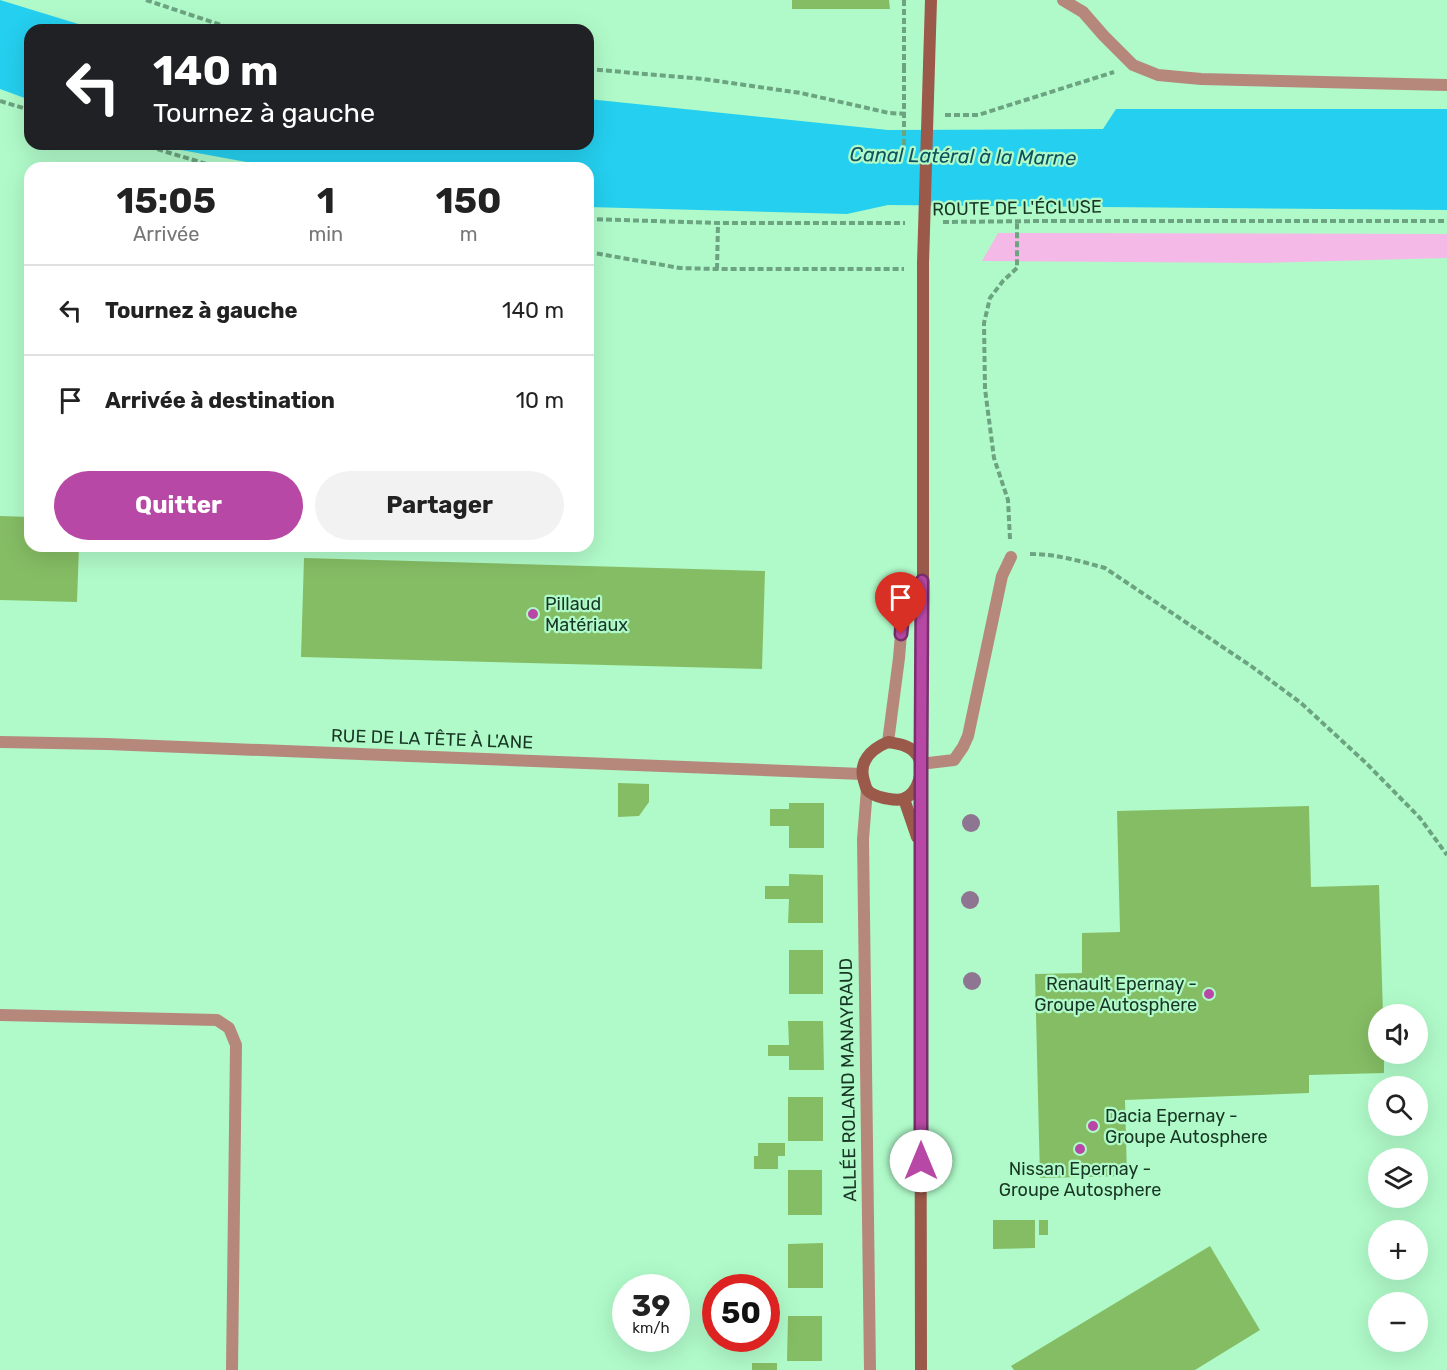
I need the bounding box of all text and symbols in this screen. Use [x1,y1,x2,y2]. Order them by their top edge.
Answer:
text: 140 m [153,46,279,96]
icon: left [54,48,132,126]
text: Tournez à gauche [153,97,375,129]
water label: Canal Latéral à la Marne [850,142,1076,170]
text: 15:05 [117,179,216,222]
text: 1 [317,179,335,222]
text: 150 [436,179,501,222]
street label: ROUTE DE L'ÉCLUSE [932,196,1102,220]
text: Arrivée [133,222,200,246]
text: min [309,222,343,246]
text: m [460,222,478,246]
icon: left [54,294,87,327]
text: Tournez à gauche [105,297,298,324]
text: 140 m [502,297,564,324]
icon: arrive [54,384,87,417]
text: Arrivée à destination [105,387,335,414]
text: 10 m [516,387,564,414]
button: Quitter [54,471,303,540]
button: Partager [315,471,564,540]
pin [875,572,926,634]
icon: arrive [884,581,917,614]
place label: Pillaud Matériaux [545,593,628,636]
marker: Pillaud Matériaux [526,607,540,621]
street label: RUE DE LA TÊTE À L'ANE [331,724,533,754]
street label: ALLÉE ROLAND MANAYRAUD [835,958,861,1202]
place label: Renault Epernay - Groupe Autosphere [1034,973,1197,1016]
marker: Renault Epernay - Groupe Autosphere [1202,987,1216,1001]
map controls [1368,1004,1428,1352]
button: sound [1368,1004,1428,1064]
button: search [1368,1076,1428,1136]
place label: Dacia Epernay - Groupe Autosphere [1105,1105,1268,1148]
marker: Dacia Epernay - Groupe Autosphere [1086,1119,1100,1133]
position arrow [889,1129,953,1193]
marker: Nissan Epernay - Groupe Autosphere [1073,1142,1087,1156]
button: layers [1368,1148,1428,1208]
place label: Nissan Epernay - Groupe Autosphere [999,1158,1161,1201]
button: + [1368,1220,1428,1280]
speed limit sign: 50 [702,1274,780,1352]
text: 39 [632,1288,671,1324]
button: − [1368,1292,1428,1352]
text: km/h [632,1319,670,1337]

